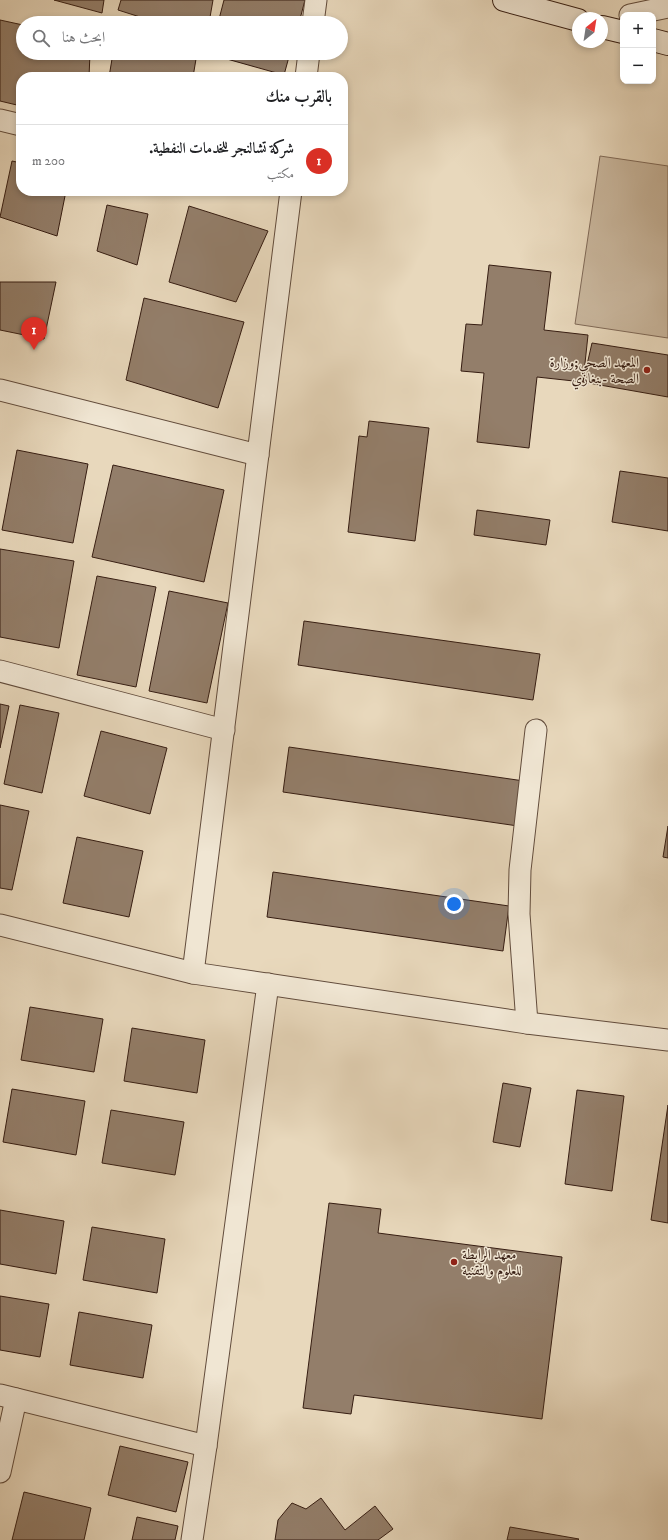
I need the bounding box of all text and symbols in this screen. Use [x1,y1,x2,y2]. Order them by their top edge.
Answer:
north arrow [572,12,608,48]
map controls [620,12,656,84]
button: + [620,12,656,48]
search box [16,16,348,60]
icon: search [30,27,52,49]
text: ابحث هنا [62,28,105,47]
button: − [620,48,656,84]
text: بالقرب منك [266,86,332,108]
text: شركة تشالنجر للخدمات النفطية. [149,139,294,158]
text: 200 m [32,153,65,169]
text: 1 [317,153,321,169]
text: مكتب [267,166,294,182]
pin: 1 [21,317,47,350]
place label: المعهد الصحي;وزارة الصحة -بنغازي [549,354,639,390]
marker: المعهد الصحي;وزارة الصحة -بنغازي [642,365,652,375]
your location [444,894,464,914]
place label: معهد الرابطة للعلوم والتقنية [462,1246,522,1283]
marker: معهد الرابطة للعلوم والتقنية [449,1257,459,1267]

